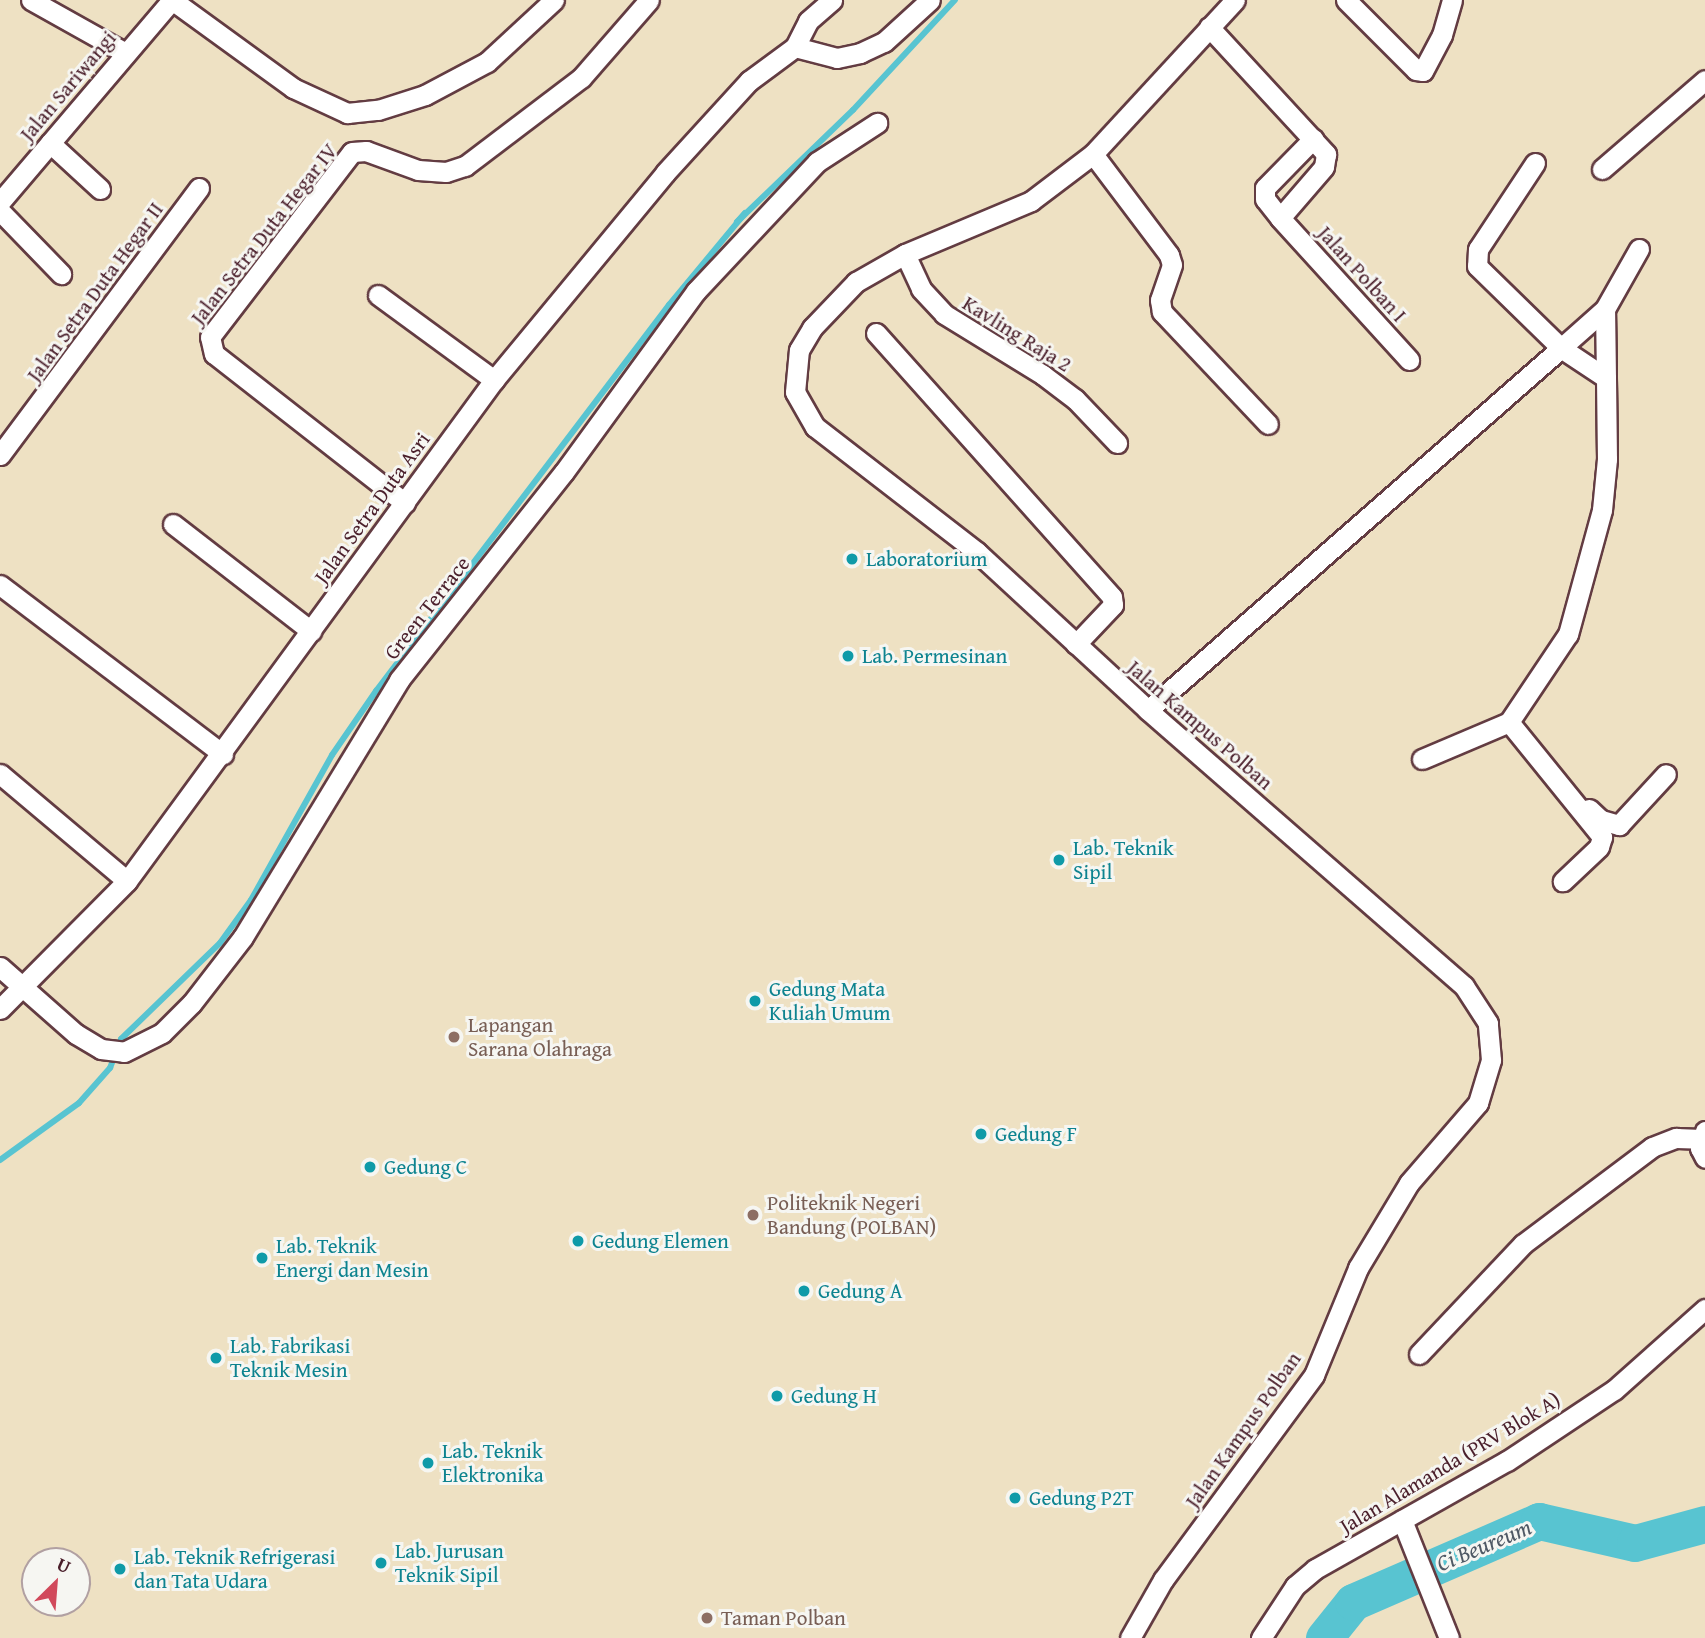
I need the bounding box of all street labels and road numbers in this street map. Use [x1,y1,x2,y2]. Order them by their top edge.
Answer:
street label: Jalan Sariwangi [15,26,121,146]
street label: Jalan Setra Duta Hegar IV [185,138,343,330]
street label: Jalan Setra Duta Hegar II [21,197,169,387]
street label: Jalan Polban I [1312,221,1412,327]
street label: Kavling Raja 2 [958,291,1076,377]
street label: Jalan Setra Duta Asri [309,427,435,589]
street label: Green Terrace [379,551,475,665]
street label: Jalan Kampus Polban [1122,655,1278,795]
street label: Jalan Kampus Polban [1180,1347,1306,1513]
street label: Jalan Alamanda (PRV Blok A) [1335,1387,1565,1539]

